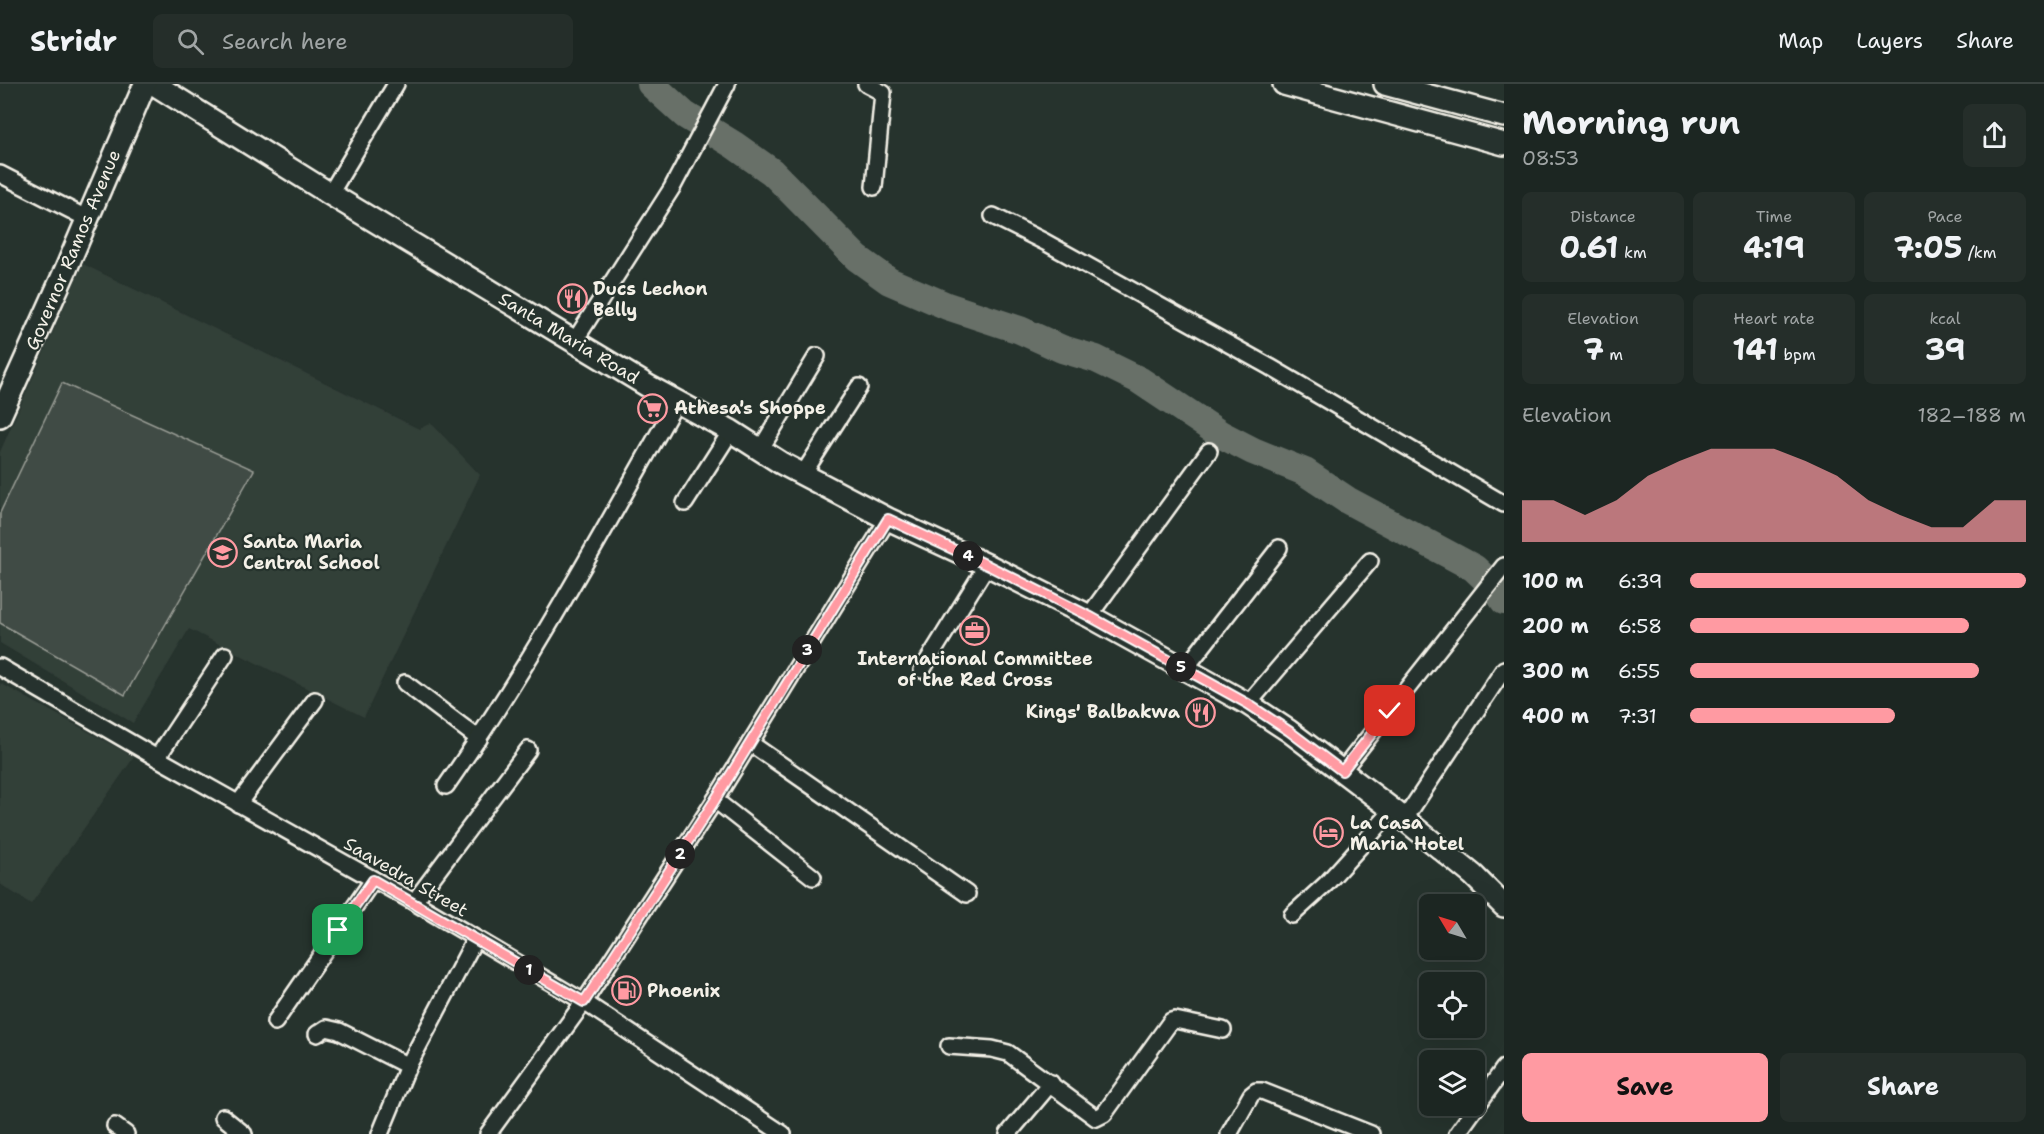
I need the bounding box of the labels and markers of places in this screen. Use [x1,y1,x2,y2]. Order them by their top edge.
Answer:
place label: Ducs Lechon Belly [593,277,708,322]
restaurant icon: Ducs Lechon Belly [556,283,588,315]
supermarket icon: Athesa's Shoppe [637,392,669,424]
place label: Athesa's Shoppe [674,396,826,420]
place label: Santa Maria Central School [243,530,380,575]
school or university icon: Santa Maria Central School [206,536,238,568]
pin: 4 [953,541,983,571]
office icon: International Committee of the Red Cross [959,614,991,646]
pin: 3 [792,635,822,665]
place label: International Committee of the Red Cross [857,647,1093,692]
pin: 5 [1166,652,1196,682]
pin [1364,685,1415,736]
restaurant icon: Kings' Balbakwa [1185,696,1217,728]
place label: Kings' Balbakwa [1026,700,1181,724]
place label: La Casa Maria Hotel [1350,811,1464,856]
hotel icon: La Casa Maria Hotel [1313,817,1345,849]
pin: 2 [665,839,695,869]
pin [312,904,363,955]
pin: 1 [514,955,544,985]
fuel station icon: Phoenix [610,975,642,1007]
place label: Phoenix [647,979,720,1003]

